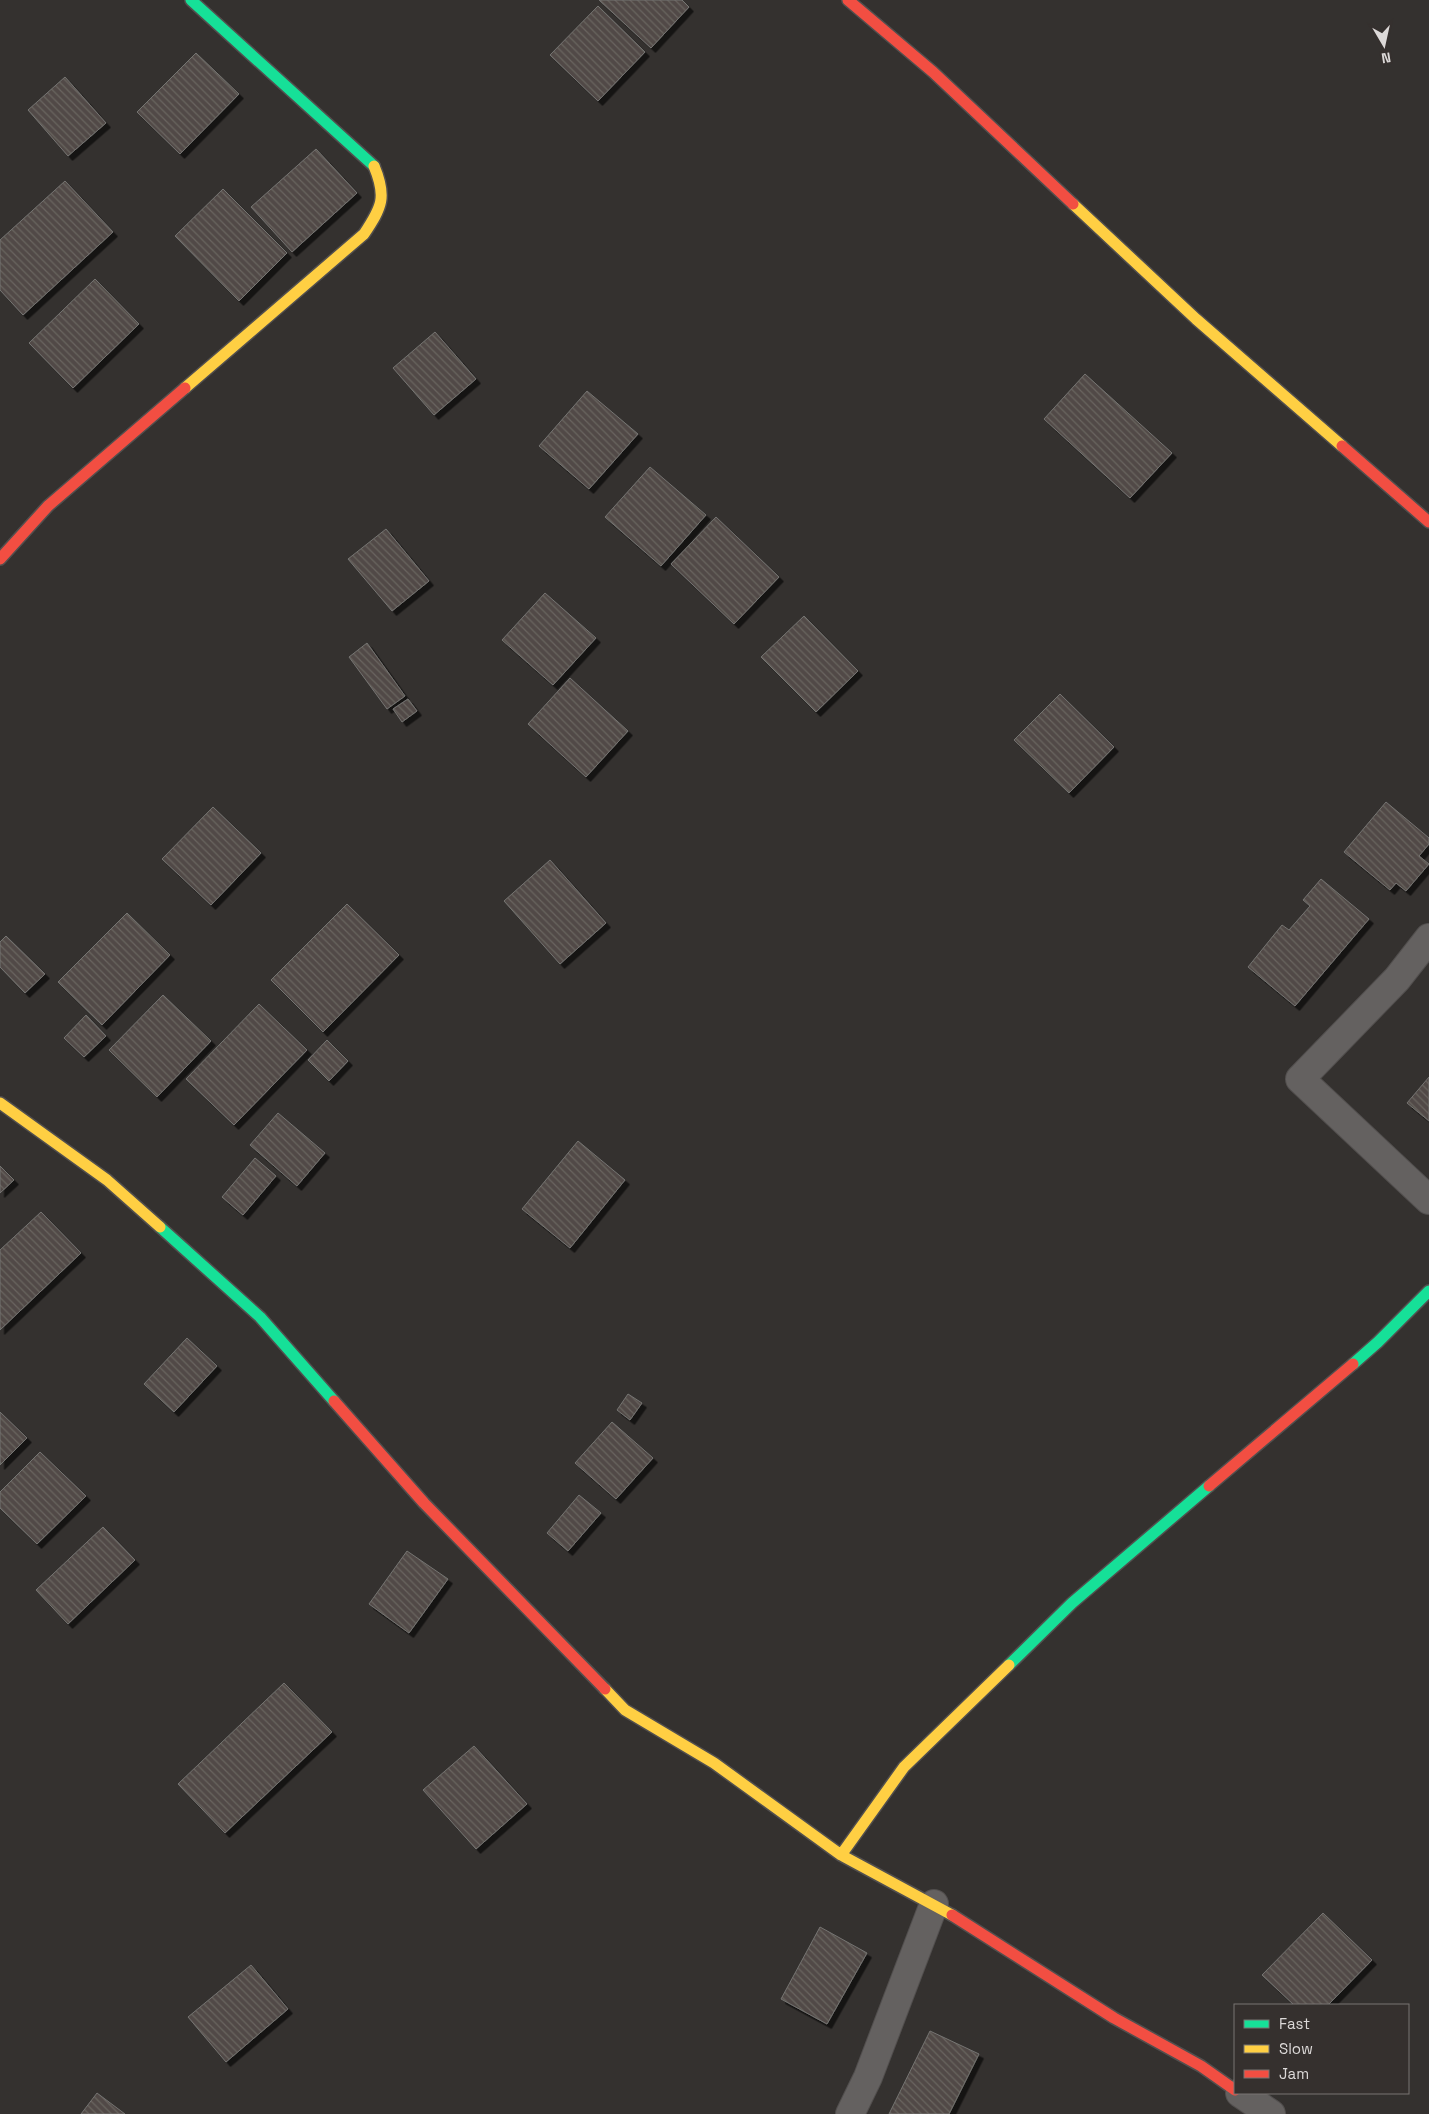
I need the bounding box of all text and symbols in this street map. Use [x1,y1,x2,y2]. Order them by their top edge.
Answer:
north arrow [1359,20,1409,70]
text: N [1380,48,1392,67]
legend [1234,2004,1409,2094]
text: Fast [1279,2014,1310,2033]
text: Slow [1279,2039,1313,2058]
text: Jam [1279,2064,1309,2083]

